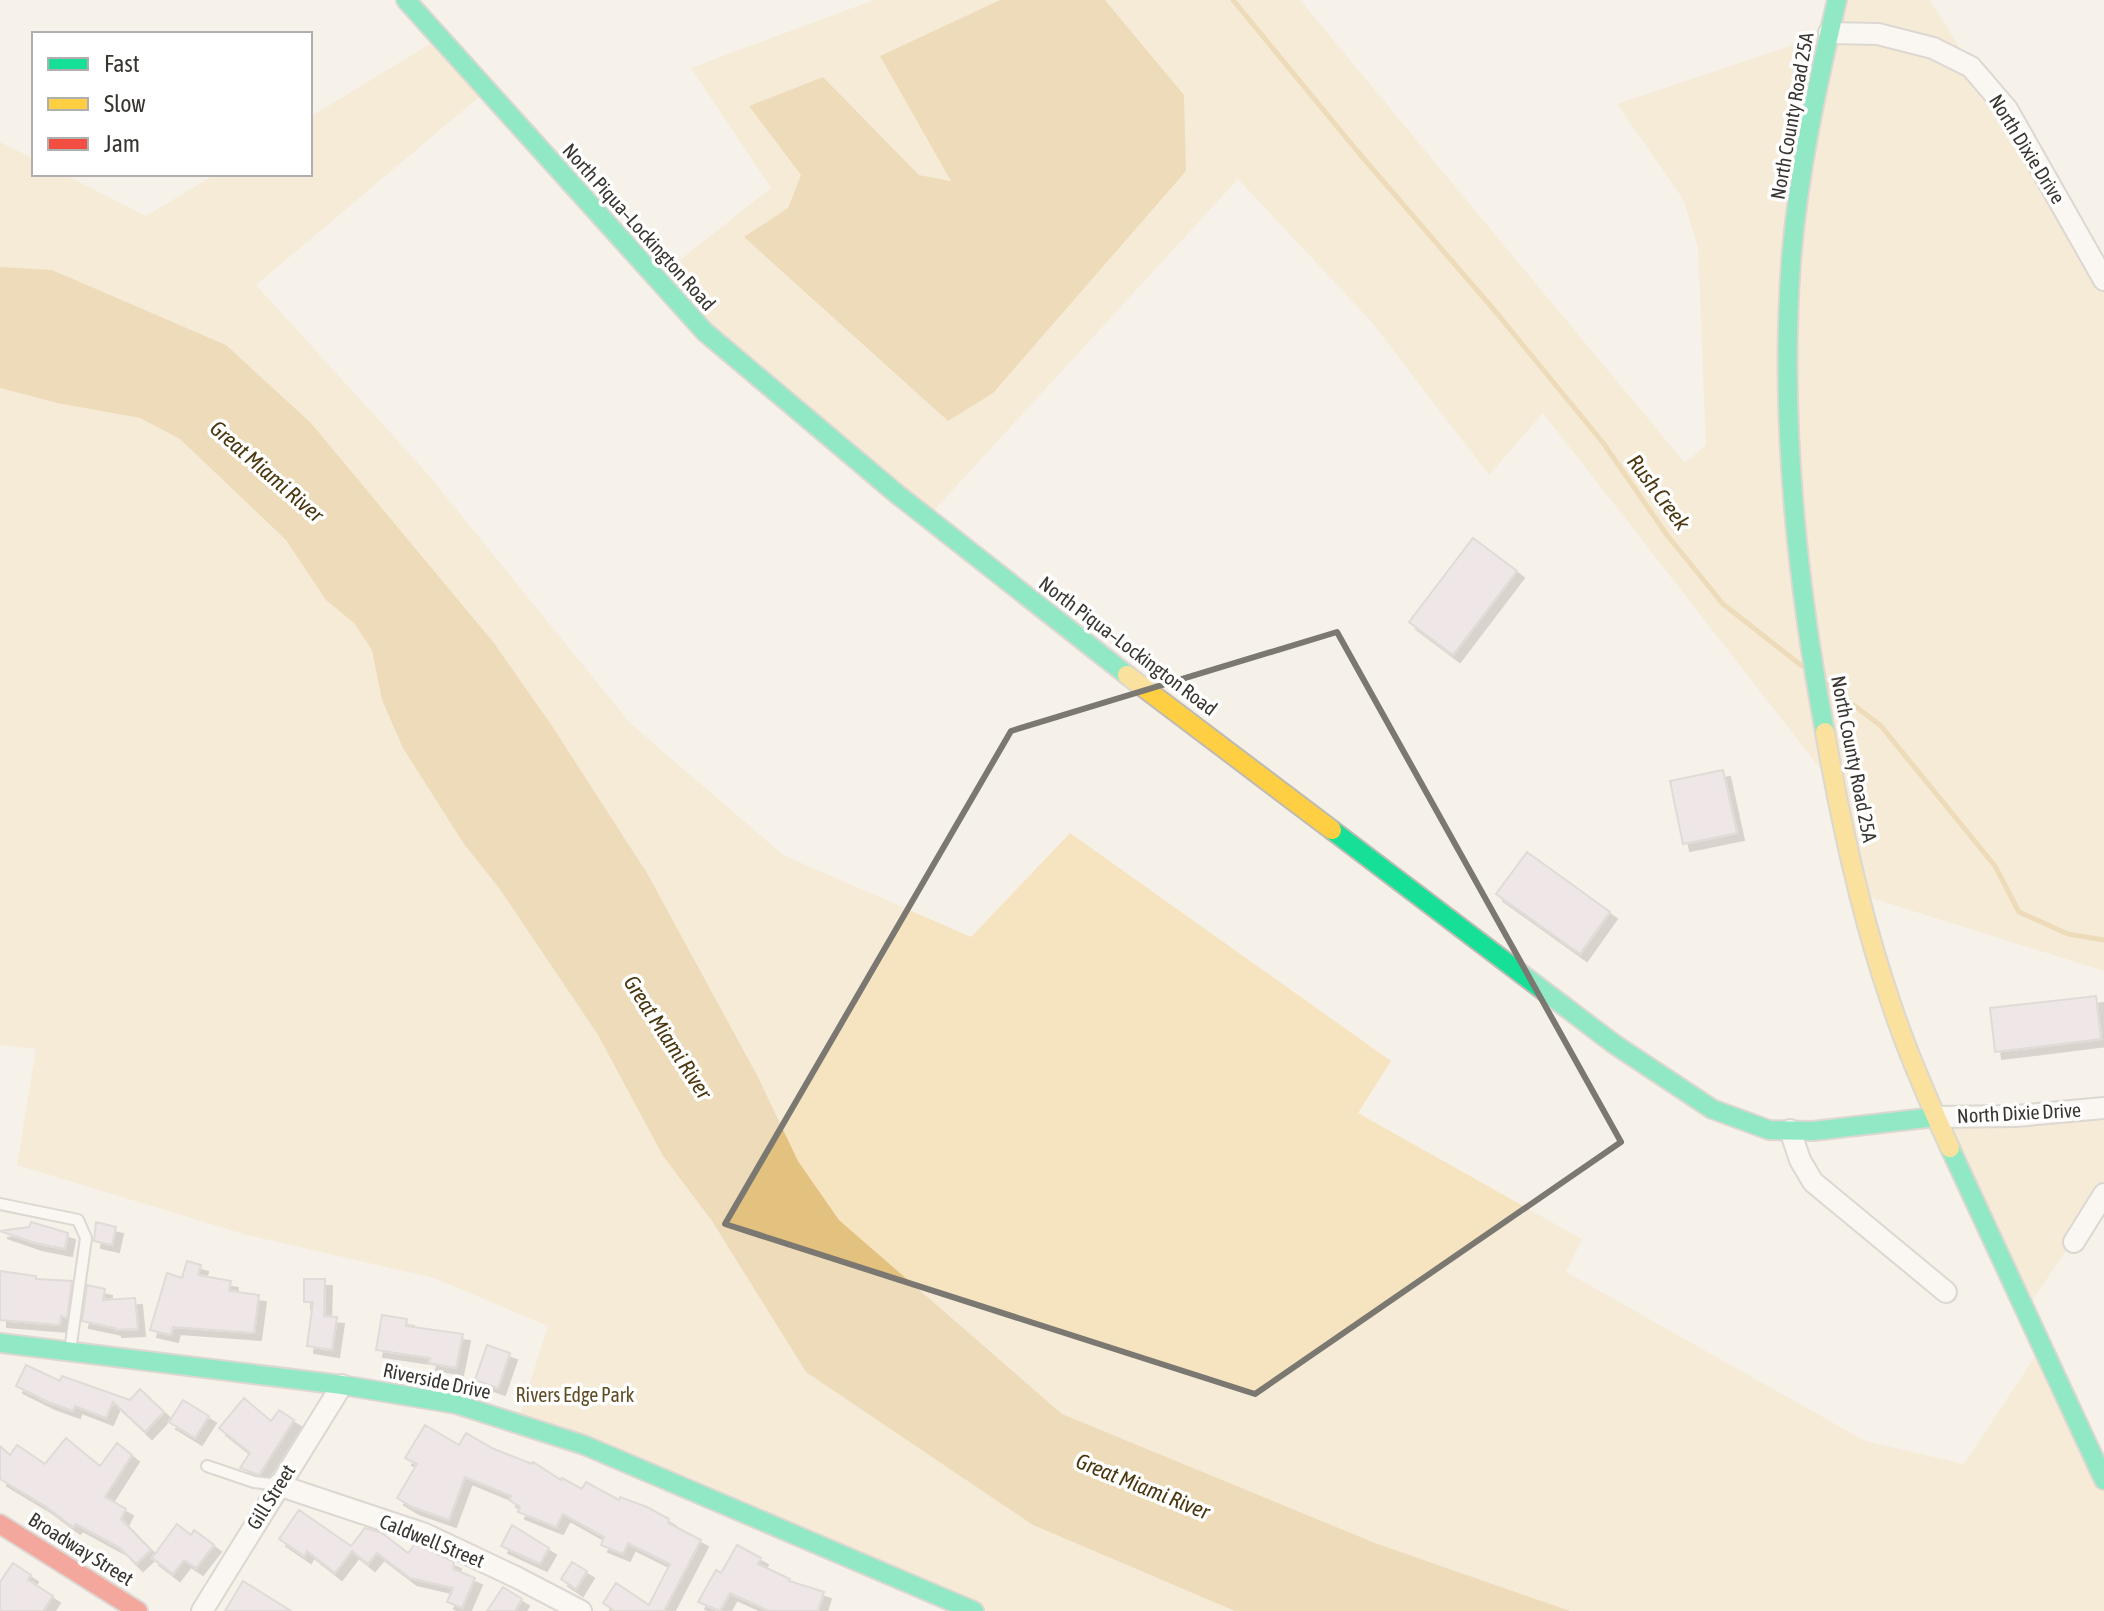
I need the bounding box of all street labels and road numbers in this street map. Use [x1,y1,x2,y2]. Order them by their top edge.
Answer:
street label: North County Road 25A [1765,30,1818,201]
street label: North Dixie Drive [1985,90,2070,208]
street label: North Piqua–Lockington Road [558,138,720,315]
street label: North Piqua–Lockington Road [1035,571,1222,720]
street label: North County Road 25A [1827,674,1882,844]
street label: North Dixie Drive [1956,1098,2082,1127]
street label: Riverside Drive [381,1358,493,1403]
street label: Gill Street [242,1460,300,1534]
street label: Broadway Street [25,1507,138,1590]
street label: Caldwell Street [376,1509,488,1572]

